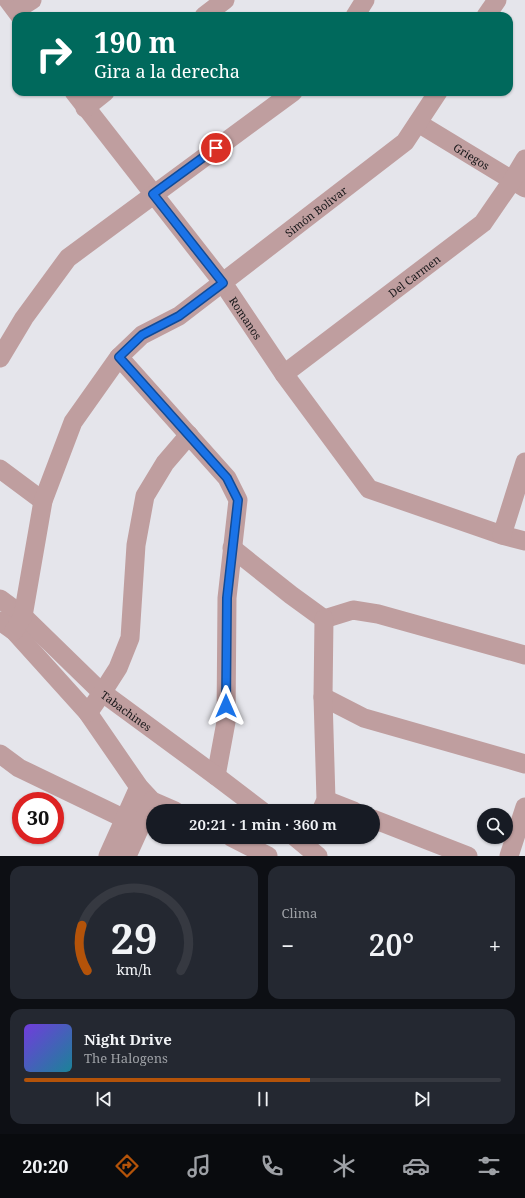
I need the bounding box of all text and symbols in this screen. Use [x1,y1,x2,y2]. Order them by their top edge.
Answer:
text: 190 m [94,23,176,61]
icon: right [28,28,80,80]
text: Gira a la derecha [94,59,240,83]
pin [199,131,233,165]
icon: arrive [205,137,227,159]
street label: Griegos [451,139,493,172]
street label: Simón Bolivar [281,182,350,240]
street label: Del Carmen [385,251,443,300]
street label: Romanos [226,293,266,342]
position arrow [205,685,247,727]
street label: Tabachines [98,687,155,734]
speed limit sign: 30 [12,792,64,844]
map controls [477,808,513,844]
button: search [477,808,513,844]
text: 20:21 · 1 min · 360 m [189,814,337,834]
text: Clima [282,904,317,922]
text: 29 [110,909,157,965]
text: 20° [369,924,414,965]
text: − [282,930,294,960]
text: + [489,930,501,960]
text: km/h [116,959,151,978]
text: Night Drive [84,1029,172,1049]
text: The Halogens [84,1049,168,1067]
icon: previous [93,1088,115,1110]
icon: pause [252,1088,274,1110]
icon: next [411,1088,433,1110]
icon: directions [113,1152,141,1180]
icon: music [185,1152,213,1180]
icon: phone [258,1152,286,1180]
icon: climate [330,1152,358,1180]
icon: car [402,1152,430,1180]
icon: filters [475,1152,503,1180]
text: 20:20 [22,1154,68,1178]

